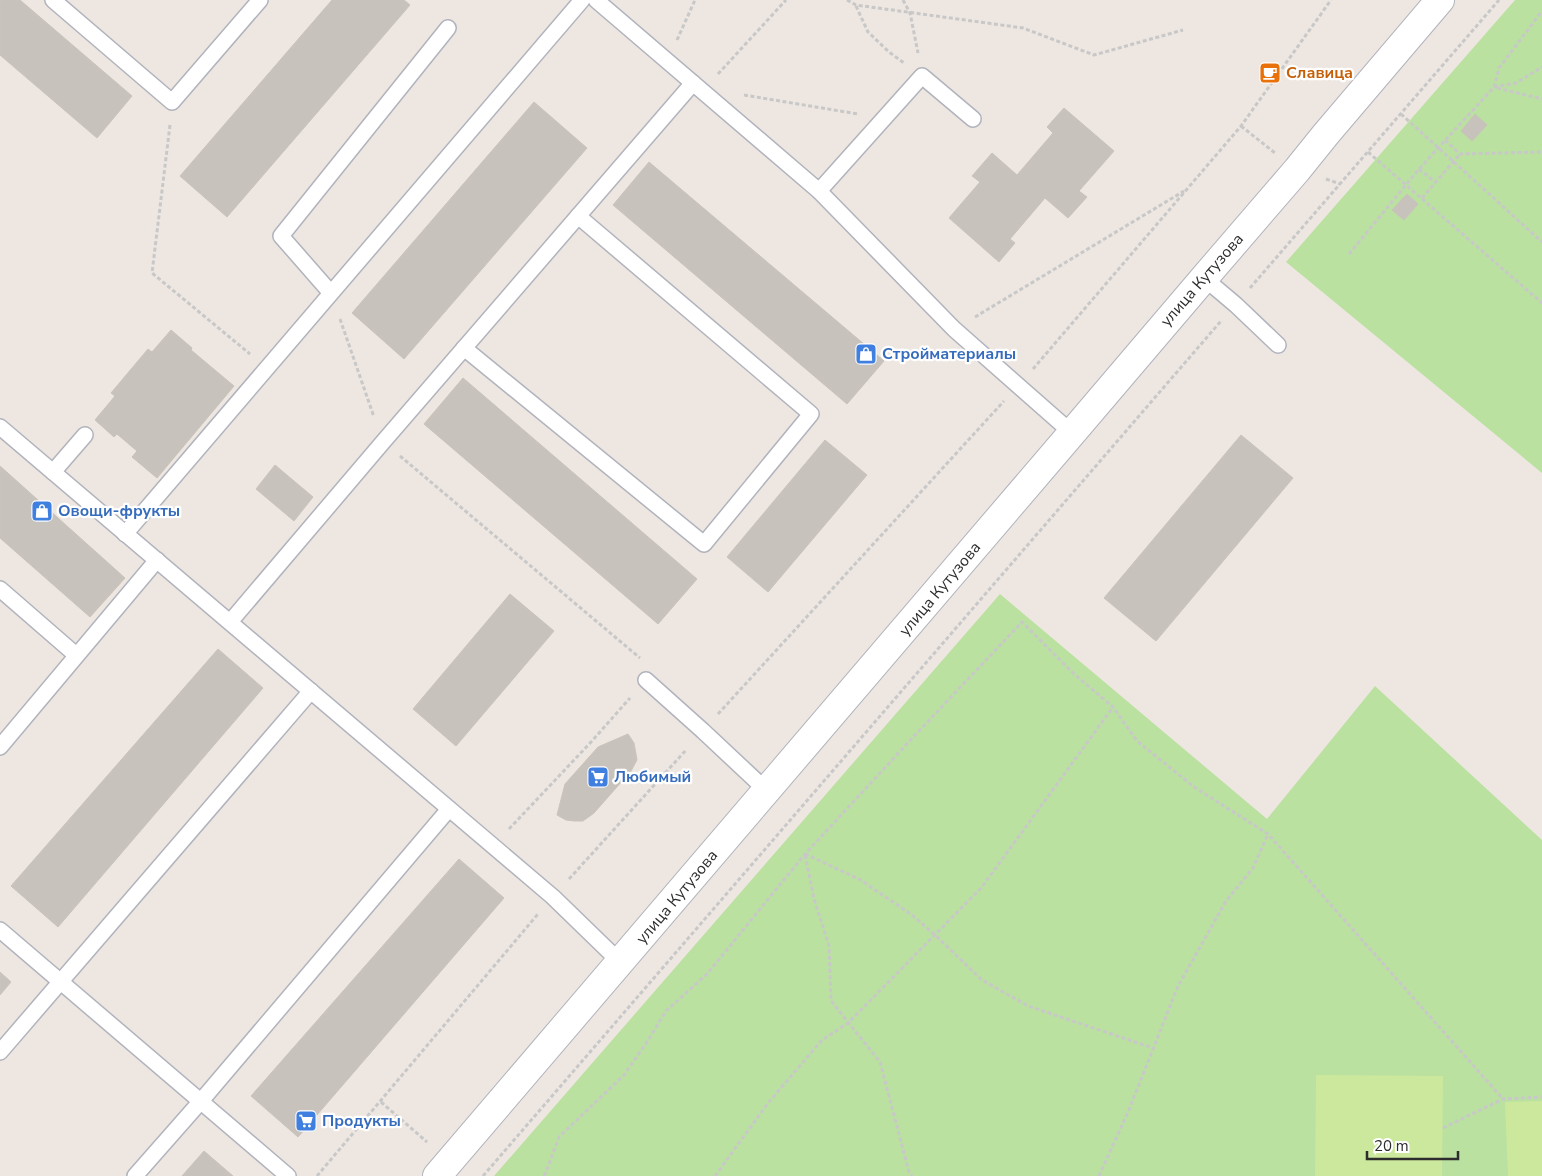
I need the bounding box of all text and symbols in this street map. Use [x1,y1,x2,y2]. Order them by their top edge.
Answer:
cafe icon: Славица [1258,61,1282,85]
place label: Славица [1286,62,1353,84]
street label: улица Кутузова [1155,229,1249,331]
shop icon: Стройматериалы [854,342,878,366]
place label: Стройматериалы [882,343,1016,365]
shop icon: Овощи-фрукты [30,499,54,523]
place label: Овощи-фрукты [58,500,180,522]
street label: улица Кутузова [894,537,986,641]
supermarket icon: Любимый [586,765,610,789]
place label: Любимый [614,766,691,788]
street label: улица Кутузова [631,845,723,949]
supermarket icon: Продукты [294,1109,318,1133]
place label: Продукты [322,1110,401,1132]
scale bar [1367,1128,1458,1160]
text: 20 m [1374,1136,1409,1156]

